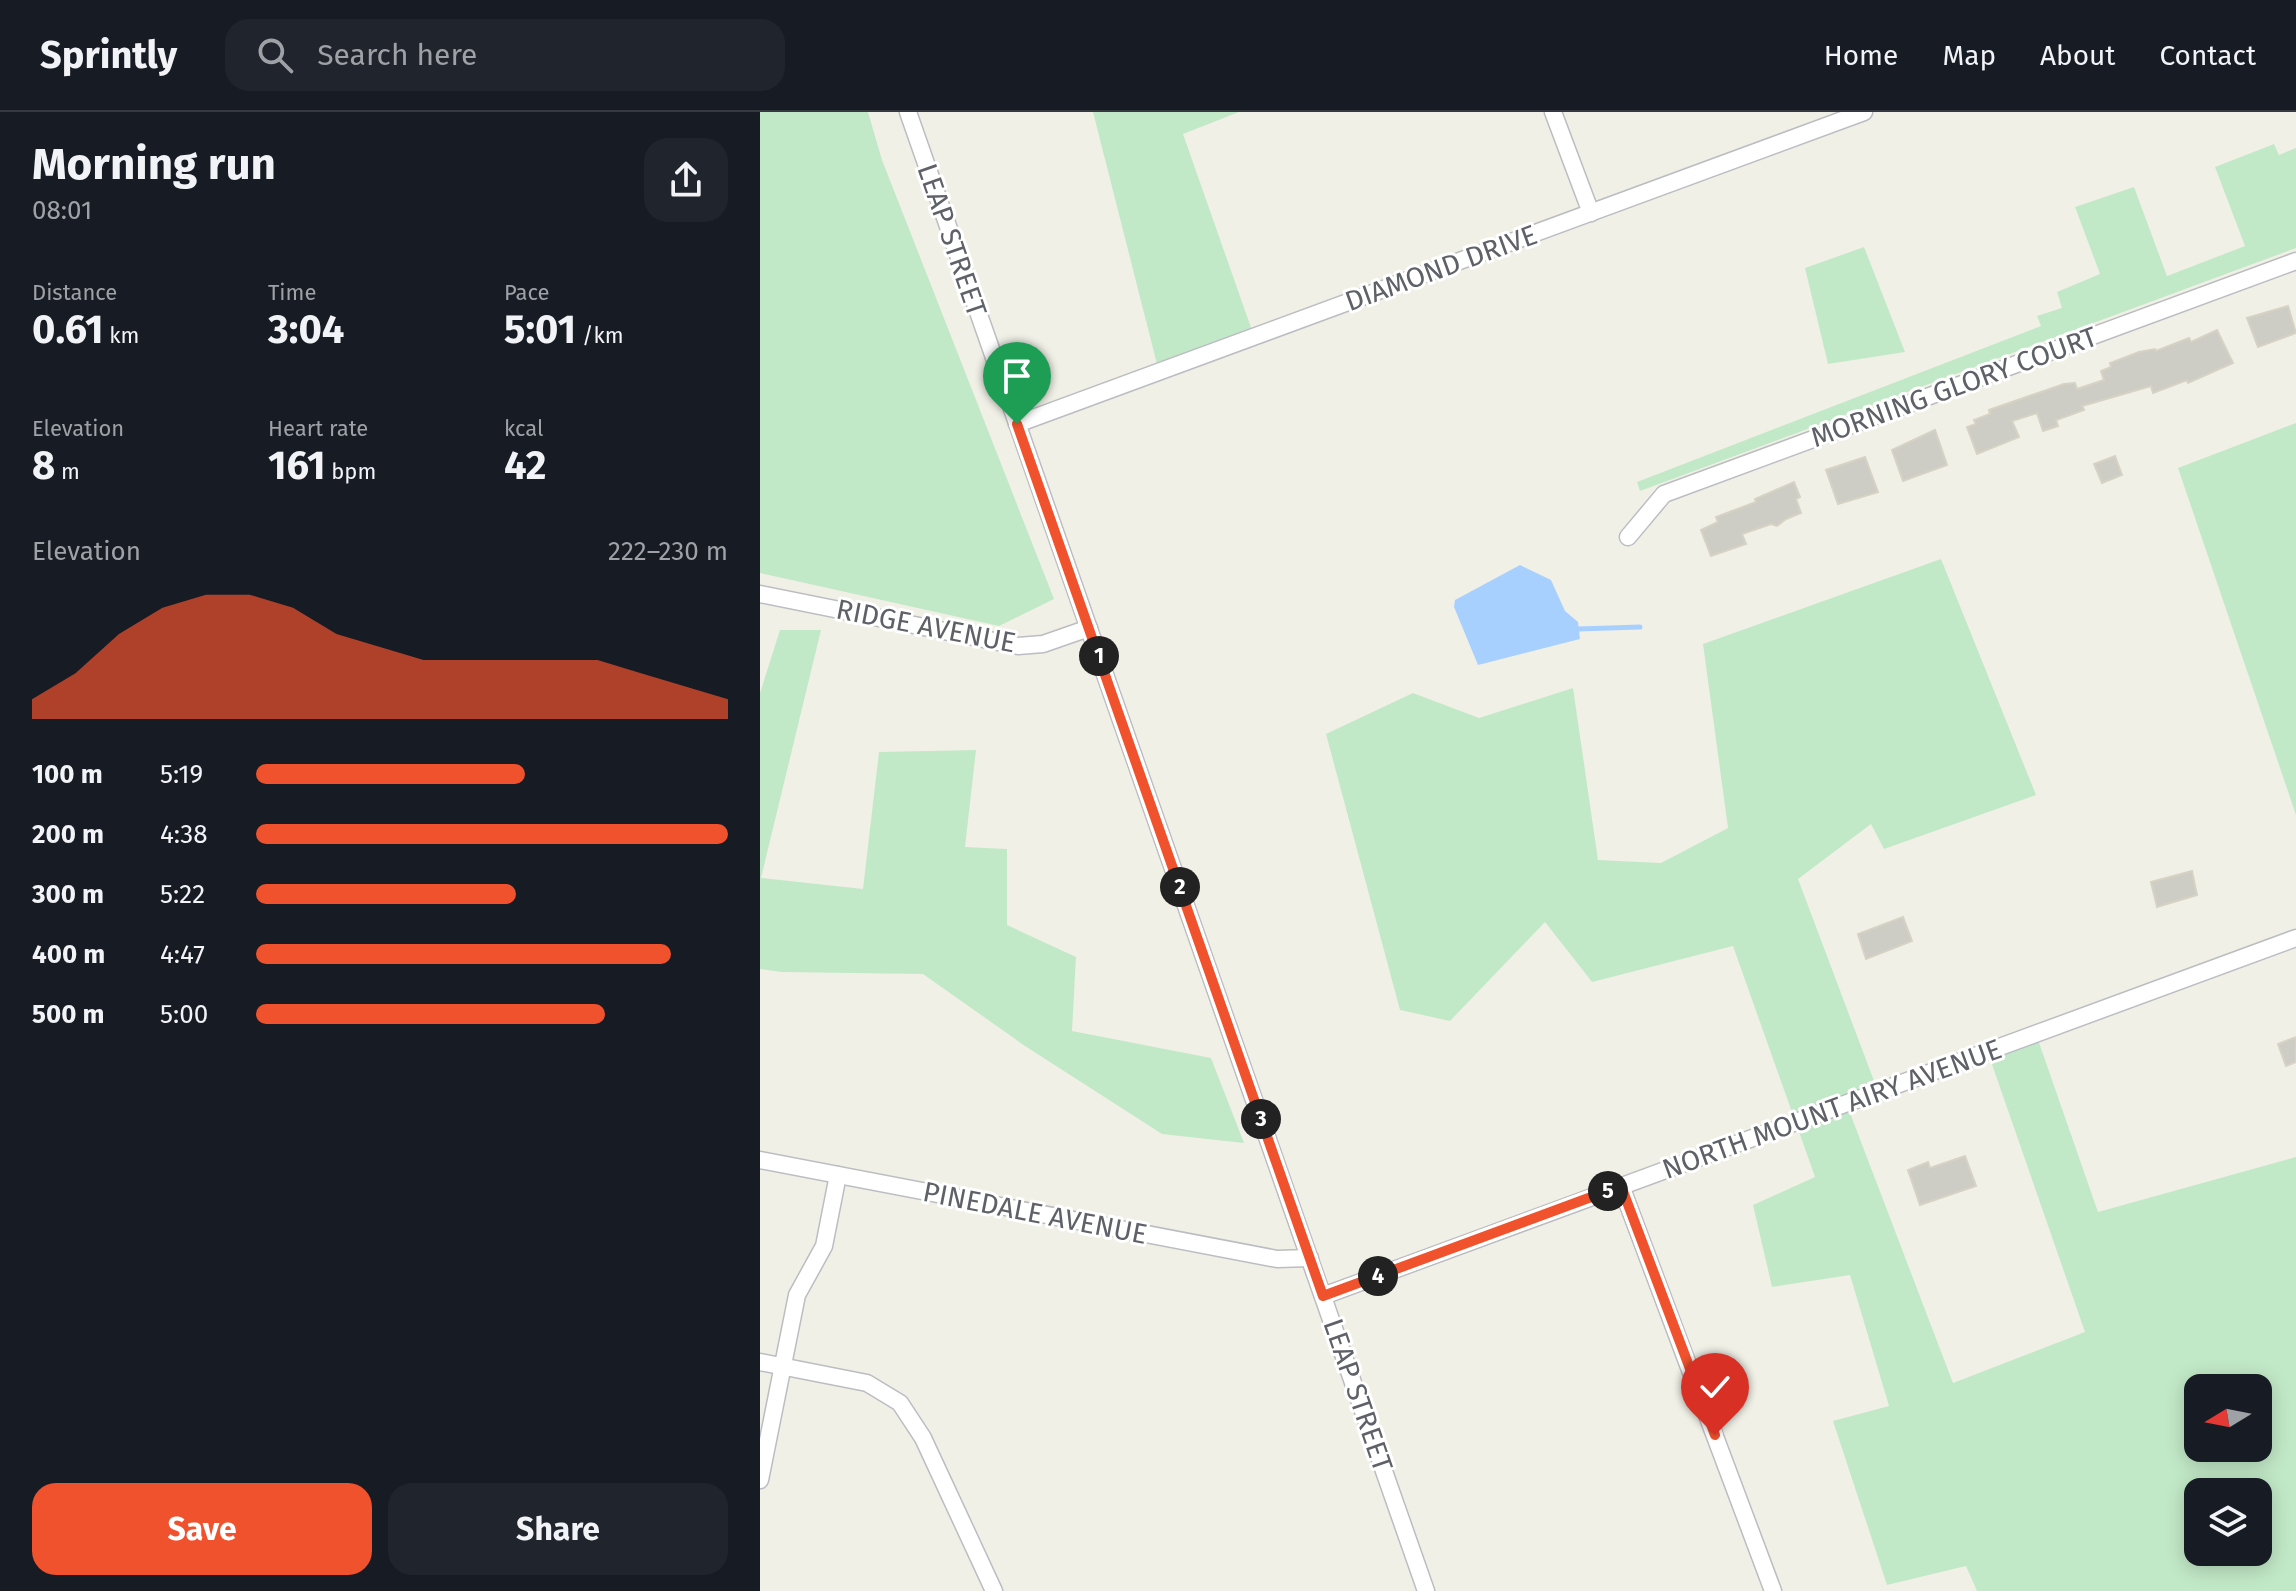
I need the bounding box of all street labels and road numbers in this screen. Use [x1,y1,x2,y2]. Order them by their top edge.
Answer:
street label: LEAP STREET [910,159,994,321]
street label: DIAMOND DRIVE [1341,218,1541,318]
street label: MORNING GLORY COURT [1806,320,2102,454]
street label: RIDGE AVENUE [833,592,1019,660]
street label: NORTH MOUNT AIRY AVENUE [1658,1032,2006,1186]
street label: PINEDALE AVENUE [920,1175,1150,1251]
street label: LEAP STREET [1316,1314,1400,1476]

